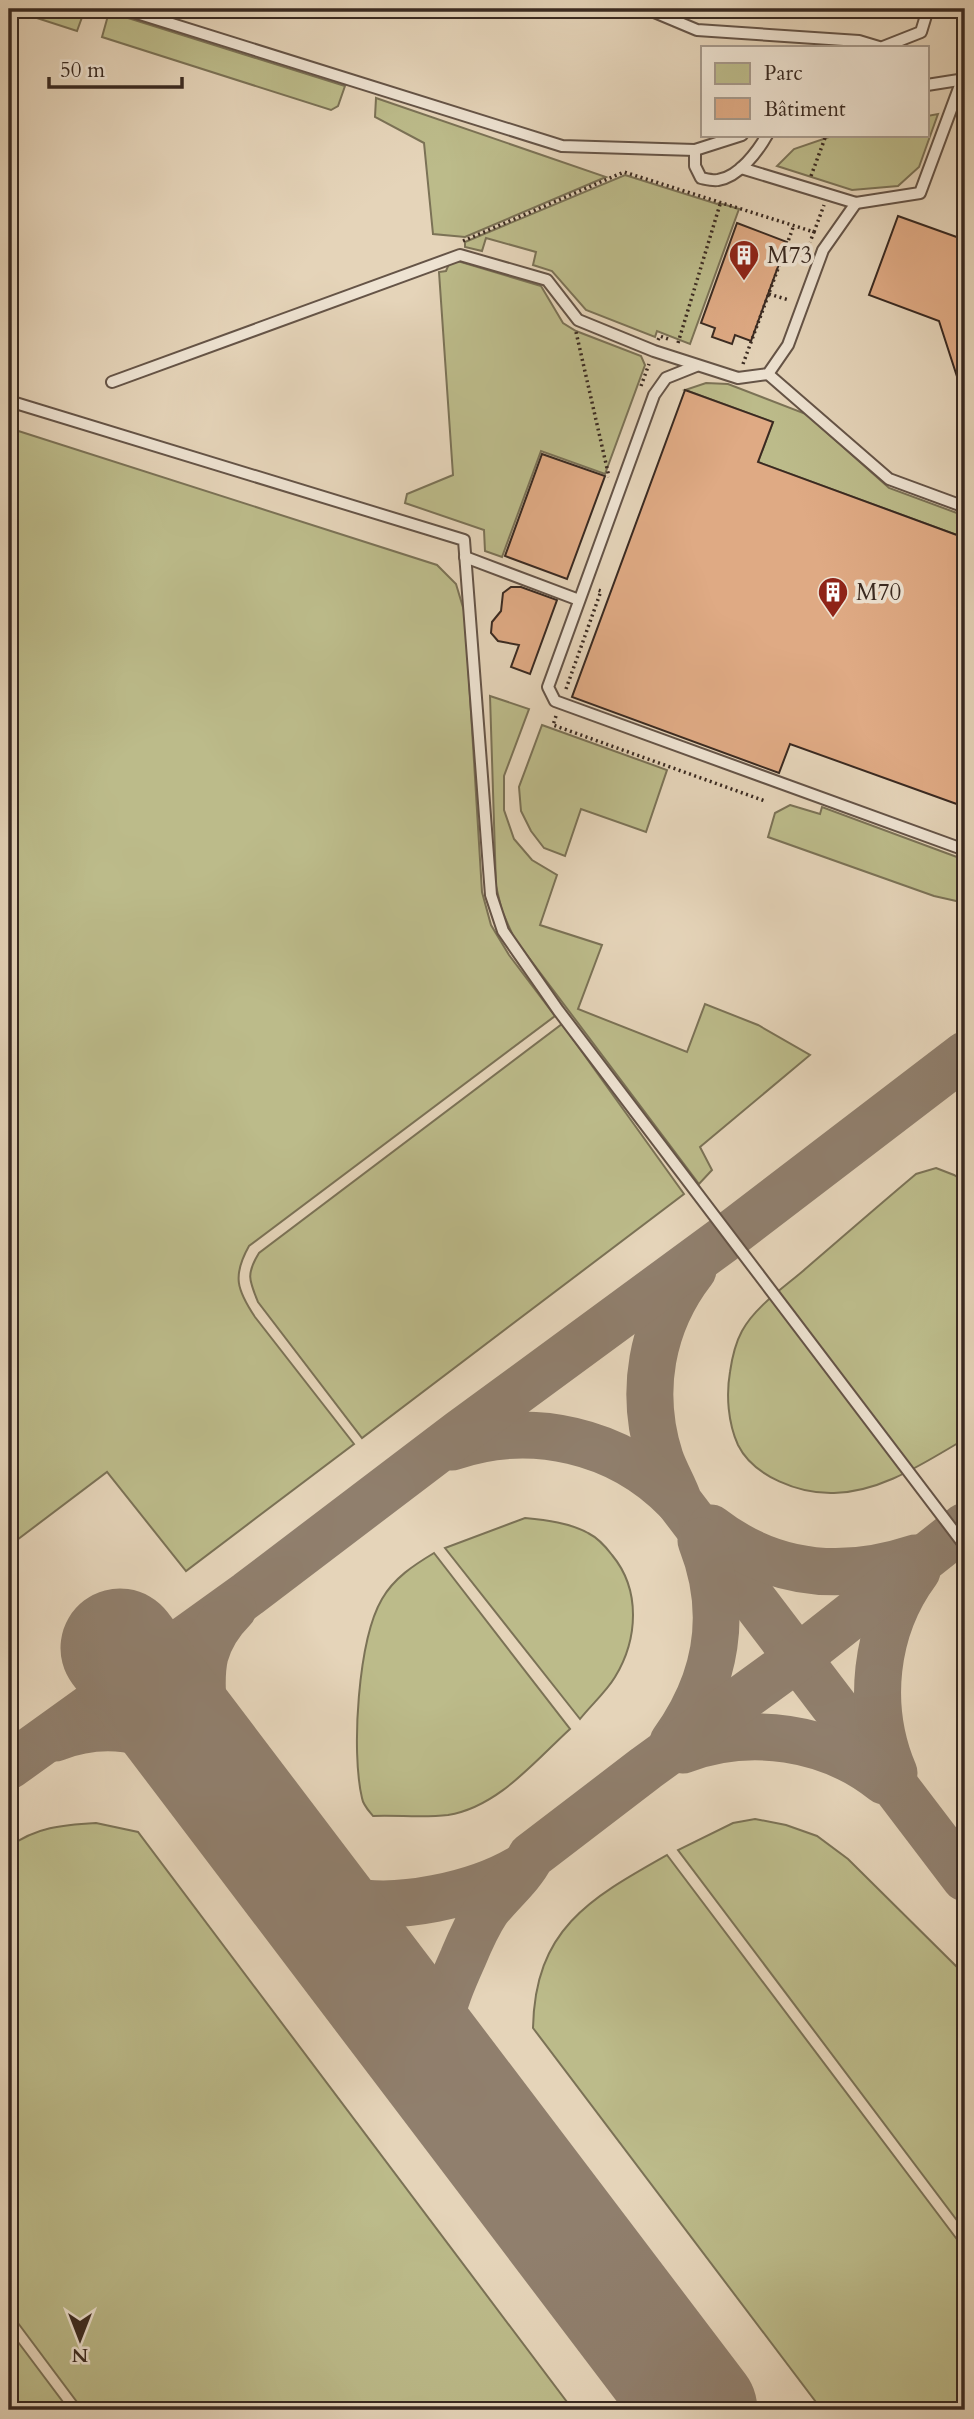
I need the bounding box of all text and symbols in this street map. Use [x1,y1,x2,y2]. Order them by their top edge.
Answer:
scale bar [49,46,182,90]
legend [701,46,928,136]
text: 50 m [60,56,105,85]
text: Parc [764,59,803,88]
text: Bâtiment [764,95,846,124]
building icon: M73 [727,238,761,282]
place label: M73 [767,240,812,271]
building icon: M70 [816,575,850,619]
place label: M70 [856,577,901,608]
north arrow [46,2304,116,2374]
text: N [71,2342,88,2368]

